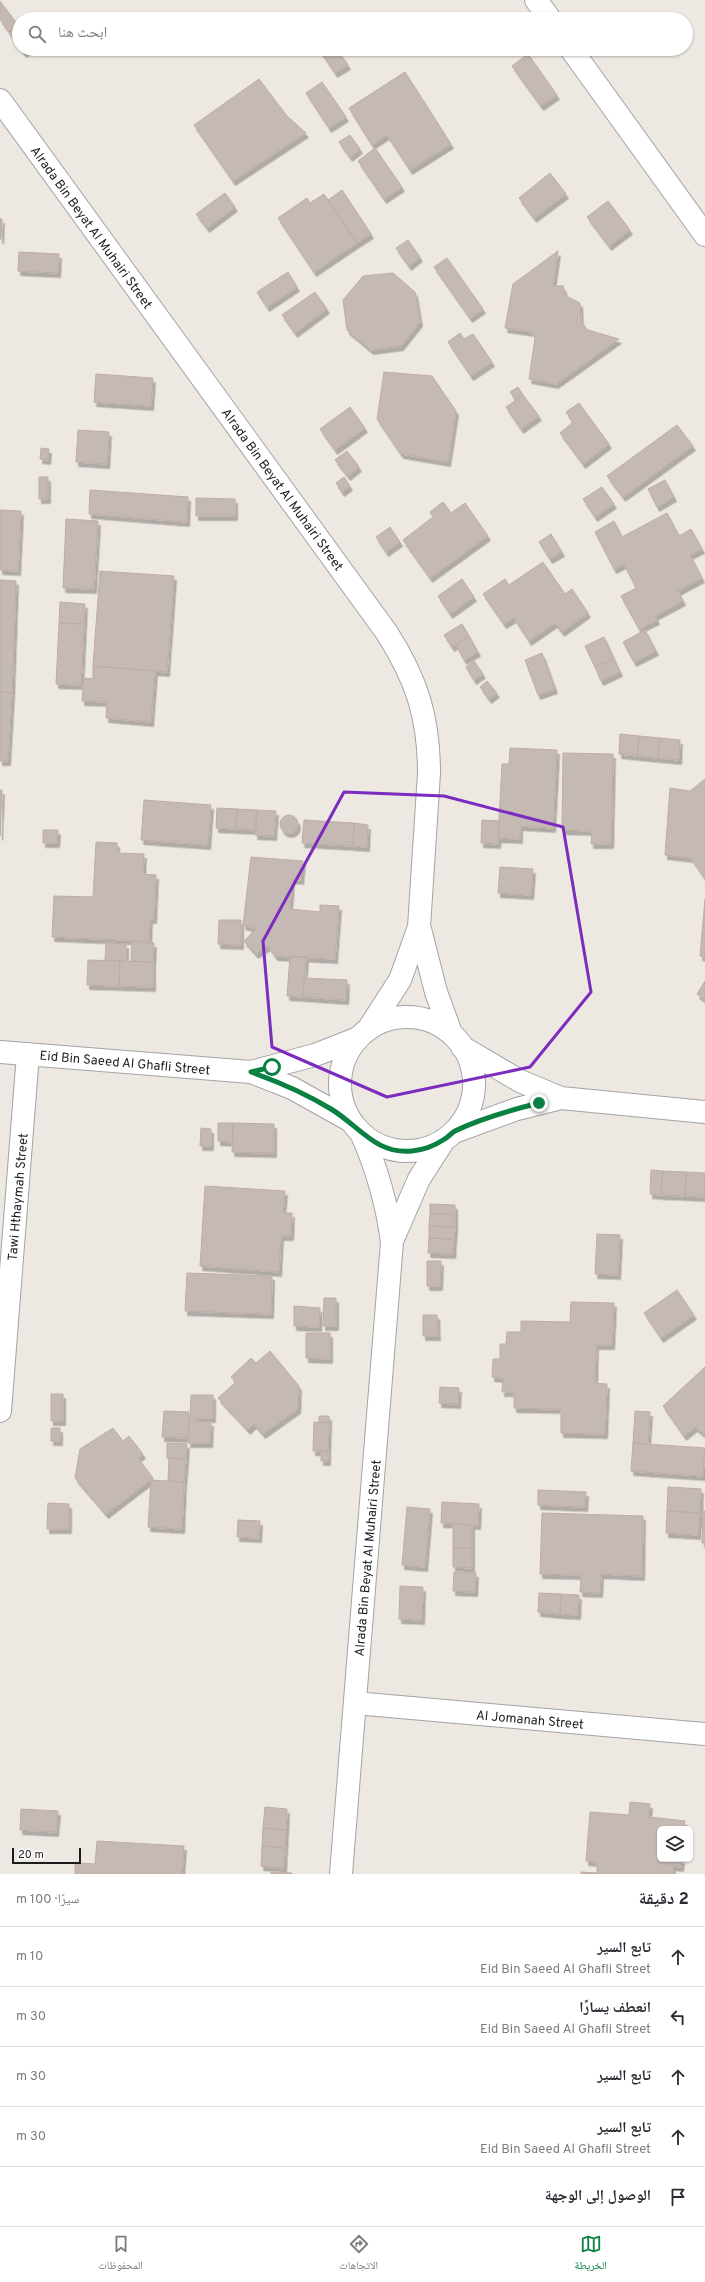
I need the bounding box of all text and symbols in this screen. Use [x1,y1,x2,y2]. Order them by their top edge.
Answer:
search box [12,12,693,56]
icon: search [26,23,48,45]
text: ابحث هنا [58,24,107,43]
street label: Alrada Bin Beyat Al Muhairi Street [26,144,155,313]
street label: Alrada Bin Beyat Al Muhairi Street [217,406,346,575]
street label: Eid Bin Saeed Al Ghafli Street [39,1049,211,1079]
route start [263,1058,281,1076]
route end [530,1094,548,1112]
street label: Tawi Hthaymah Street [5,1133,33,1262]
street label: Alrada Bin Beyat Al Muhairi Street [352,1459,386,1657]
street label: Al Jomanah Street [475,1708,584,1734]
map controls [657,1826,693,1862]
button: layers [657,1826,693,1862]
scale bar [12,1846,81,1865]
text: 20 m [18,1848,44,1862]
text: 2 دقيقة [639,1889,689,1911]
text: سيرًا · 100 m [16,1892,79,1908]
text: تابع السير [597,1939,651,1958]
icon: ahead [667,1946,689,1968]
text: 10 m [16,1949,43,1965]
text: Eid Bin Saeed Al Ghafli Street [480,1962,651,1978]
text: انعطف يسارًا [579,1999,651,2018]
icon: left [667,2006,689,2028]
text: 30 m [16,2009,46,2025]
text: Eid Bin Saeed Al Ghafli Street [480,2022,651,2038]
icon: ahead [667,2066,689,2088]
text: تابع السير [597,2067,651,2086]
text: 30 m [16,2069,46,2085]
text: تابع السير [597,2119,651,2138]
icon: ahead [667,2126,689,2148]
text: 30 m [16,2129,46,2145]
text: Eid Bin Saeed Al Ghafli Street [480,2142,651,2158]
icon: arrive [667,2186,689,2208]
text: الوصول إلى الوجهة [545,2187,651,2206]
tab: المحفوظات [98,2233,143,2276]
tab: الاتجاهات [339,2233,378,2276]
tab: الخريطة [574,2233,607,2276]

